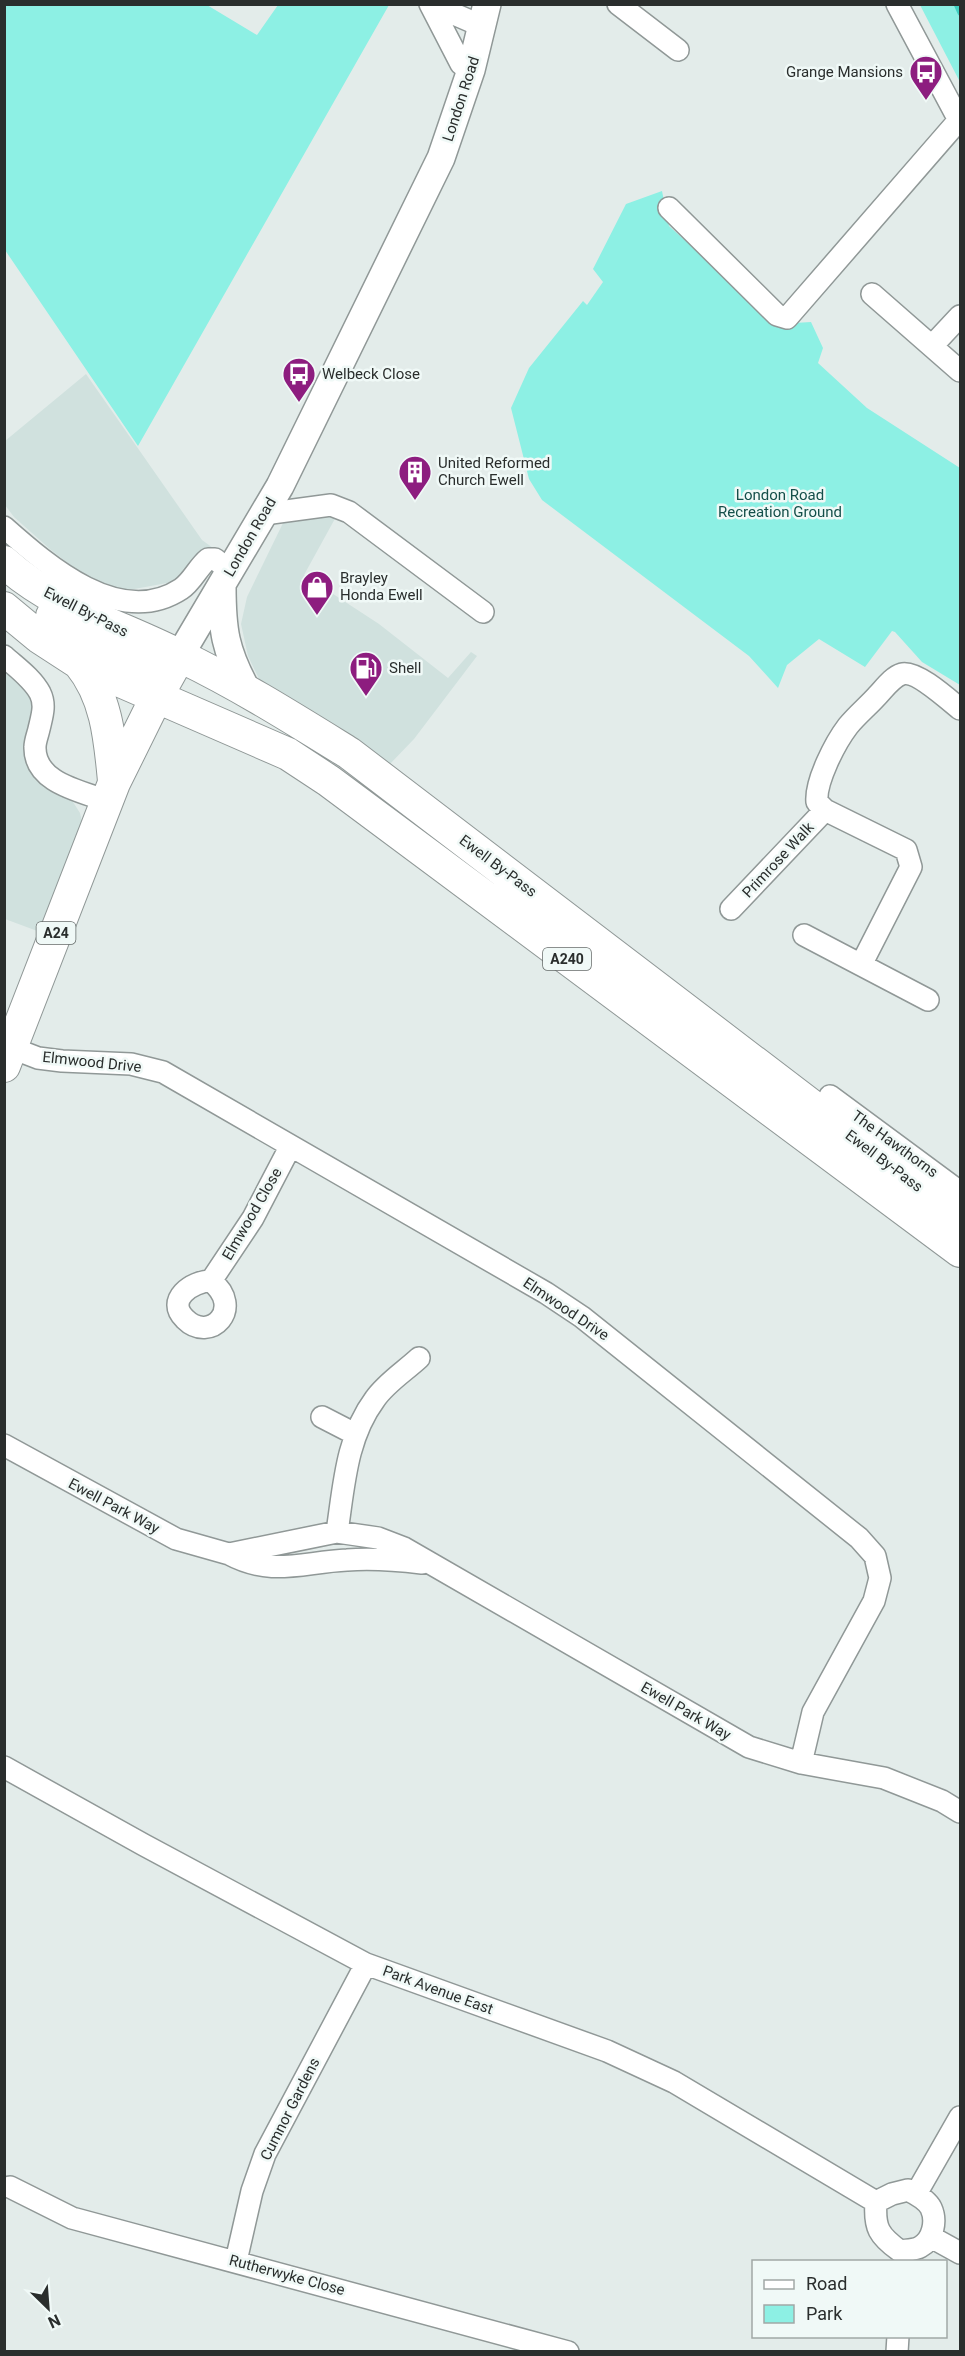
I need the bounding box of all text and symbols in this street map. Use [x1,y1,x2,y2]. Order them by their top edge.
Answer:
street label: London Road [439,54,483,144]
bus stop icon: Grange Mansions [908,54,944,101]
place label: Grange Mansions [786,63,903,81]
bus stop icon: Welbeck Close [281,356,317,403]
place label: Welbeck Close [322,365,420,383]
building icon: United Reformed Church Ewell [397,454,433,501]
place label: United Reformed Church Ewell [438,454,550,489]
park label: London Road Recreation Ground [718,486,842,521]
street label: London Road [220,494,280,580]
shop icon: Brayley Honda Ewell [299,569,335,616]
place label: Brayley Honda Ewell [340,569,423,604]
street label: Ewell By-Pass [41,583,131,641]
fuel station icon: Shell [348,650,384,697]
place label: Shell [389,659,421,677]
street label: Primrose Walk [738,818,818,902]
street label: Ewell By-Pass [456,831,540,901]
road number: A24 [36,922,76,944]
road number: A240 [543,948,591,970]
street label: Elmwood Drive [42,1048,143,1076]
street label: The Hawthorns [849,1107,941,1181]
street label: Ewell By-Pass [842,1126,926,1196]
street label: Elmwood Close [218,1165,286,1263]
street label: Elmwood Drive [520,1274,612,1344]
street label: Ewell Park Way [65,1474,163,1538]
street label: Ewell Park Way [638,1678,734,1744]
street label: Park Avenue East [380,1962,496,2018]
street label: Cumnor Gardens [256,2055,324,2163]
street label: Rutherwyke Close [227,2251,347,2299]
legend [752,2260,947,2338]
text: Road [806,2273,847,2294]
north arrow [18,2278,78,2338]
text: Park [806,2303,843,2324]
text: N [45,2310,63,2332]

